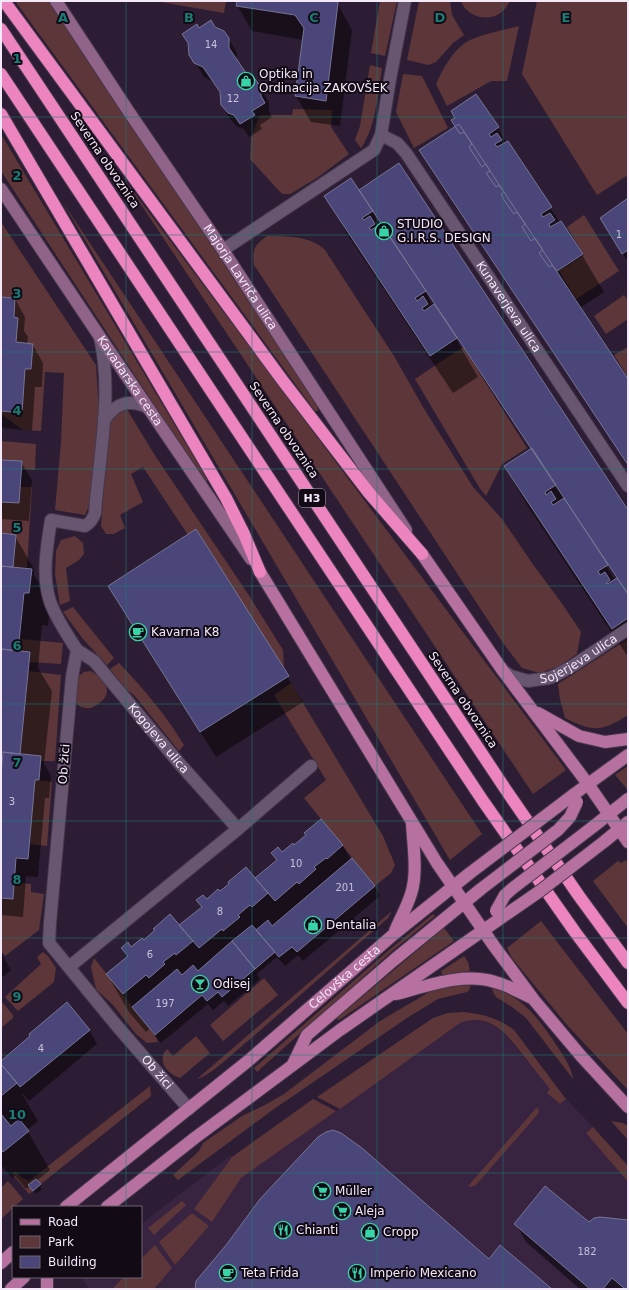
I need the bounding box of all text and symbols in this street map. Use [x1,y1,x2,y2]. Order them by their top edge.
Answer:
text: A [58,10,68,25]
text: B [184,10,194,25]
text: C [309,10,319,25]
text: D [435,10,446,25]
text: E [562,10,570,25]
house number: 14 [205,39,217,50]
text: 1 [12,51,22,66]
place label: Optika in Ordinacija ZAKOVŠEK [259,67,389,95]
shop icon: Optika in Ordinacija ZAKOVŠEK [236,71,256,91]
house number: 12 [227,93,239,104]
street label: Severna obvoznica [67,109,143,211]
text: 2 [12,168,22,183]
place label: STUDIO G.I.R.S. DESIGN [397,217,491,245]
shop icon: STUDIO G.I.R.S. DESIGN [374,221,394,241]
street label: Majorja Lavriča ulica [201,222,280,332]
house number: 1 [616,229,622,240]
street label: Kunaverjeva ulica [473,259,544,355]
text: 3 [12,286,22,301]
street label: Kavadarska cesta [94,333,165,429]
street label: Severna obvoznica [246,379,322,481]
text: 4 [12,403,22,418]
road number: H3 [299,489,325,507]
text: 5 [12,520,22,535]
cafe icon: Kavarna K8 [128,622,148,642]
place label: Kavarna K8 [151,625,219,639]
street label: Sojerjeva ulica [539,631,620,686]
text: 6 [12,638,22,653]
street label: Severna obvoznica [425,649,501,751]
street label: Kogojeva ulica [125,701,192,776]
street label: Ob žici [56,743,72,785]
text: 7 [12,755,22,770]
house number: 3 [9,796,15,807]
house number: 10 [290,858,302,869]
text: 8 [12,872,22,887]
house number: 201 [335,882,355,893]
house number: 8 [217,906,223,917]
shop icon: Dentalia [303,915,323,935]
place label: Dentalia [326,918,376,932]
street label: Celovška cesta [306,942,383,1012]
house number: 6 [147,949,153,960]
bar icon: Odisej [190,974,210,994]
place label: Odisej [213,977,250,991]
text: 9 [12,989,22,1004]
house number: 197 [155,998,175,1009]
house number: 4 [38,1043,44,1054]
street label: Ob žici [139,1052,176,1092]
text: 10 [8,1107,26,1122]
supermarket icon: Müller [312,1181,332,1201]
place label: Müller [335,1184,372,1198]
supermarket icon: Aleja [332,1201,352,1221]
place label: Aleja [355,1204,385,1218]
legend [12,1206,142,1278]
text: Road [48,1215,78,1229]
restaurant icon: Chianti [273,1220,293,1240]
shop icon: Cropp [360,1222,380,1242]
place label: Chianti [296,1223,338,1237]
place label: Cropp [383,1225,419,1239]
text: Park [48,1235,74,1249]
house number: 182 [577,1246,597,1257]
text: Building [48,1255,97,1269]
cafe icon: Teta Frida [218,1263,238,1283]
restaurant icon: Imperio Mexicano [347,1263,367,1283]
place label: Teta Frida [240,1266,299,1280]
place label: Imperio Mexicano [370,1266,477,1280]

